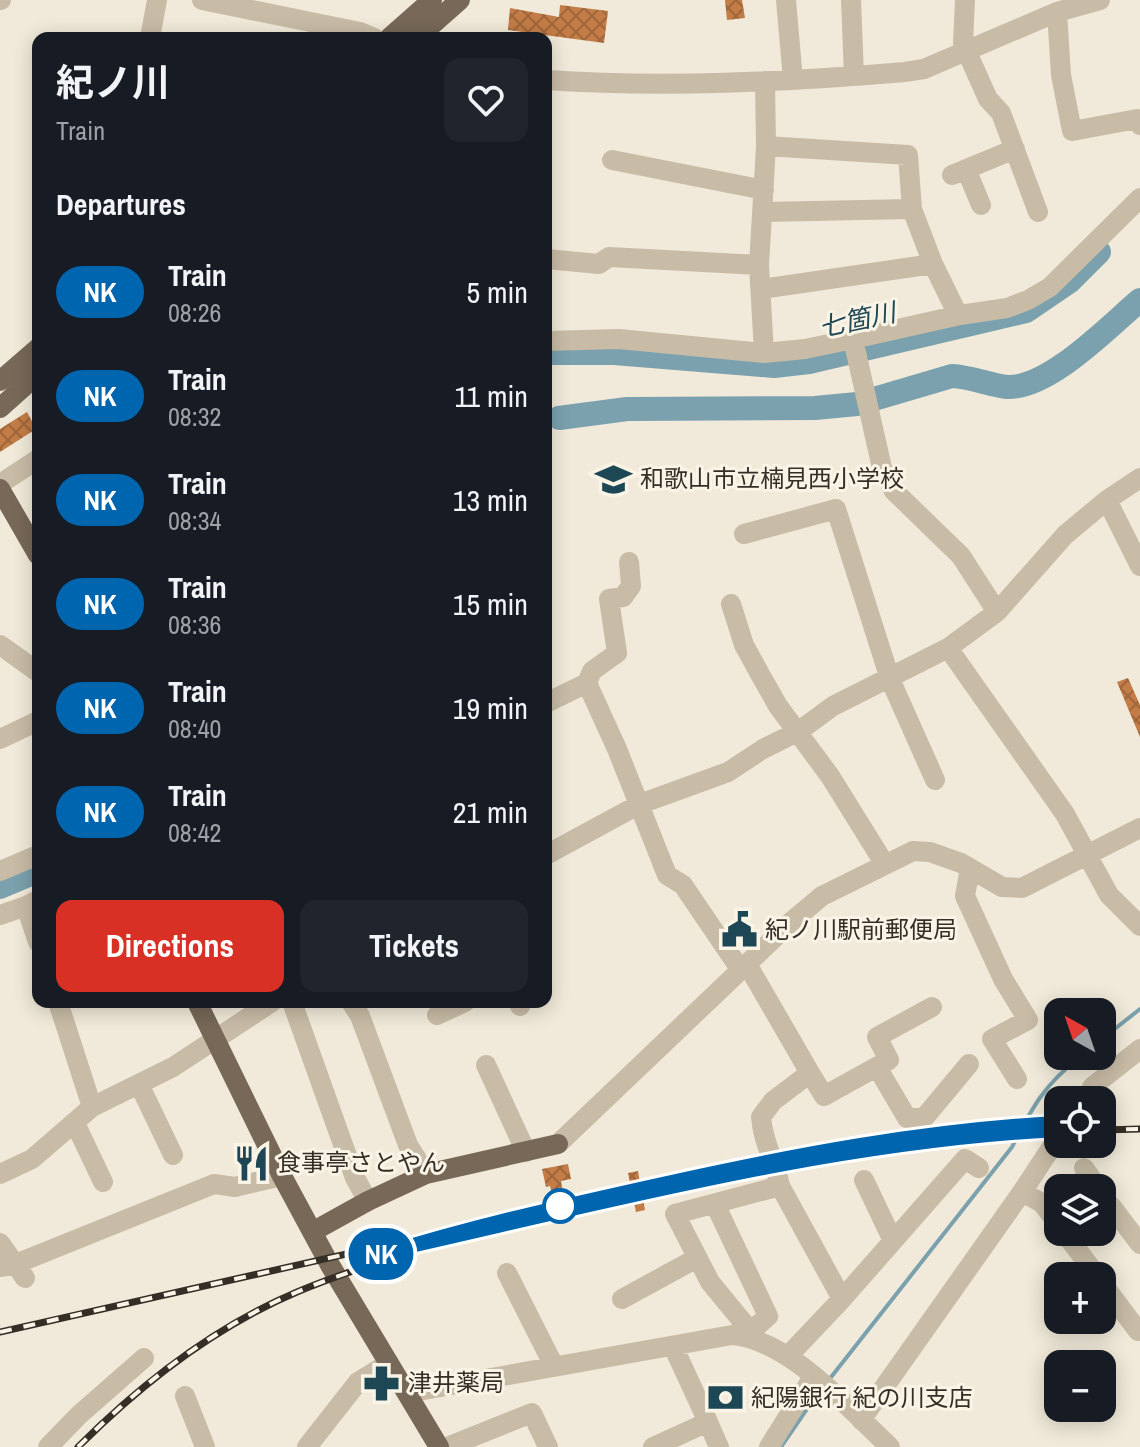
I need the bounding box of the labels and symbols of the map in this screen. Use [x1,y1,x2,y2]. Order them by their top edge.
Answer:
water label: 七箇川 [815,294,902,345]
school or university icon: 和歌山市立楠見西小学校 [595,460,633,498]
place label: 和歌山市立楠見西小学校 [640,462,904,494]
public building icon: 紀ノ川駅前郵便局 [720,911,758,949]
place label: 紀ノ川駅前郵便局 [765,913,957,945]
north arrow [1044,998,1116,1070]
restaurant icon: 食事亭さとやん [232,1144,270,1182]
place label: 食事亭さとやん [277,1146,445,1178]
unlabelled marker [543,1189,577,1223]
line badge: NK [345,1228,417,1280]
pharmacy icon: 津井薬局 [363,1364,401,1402]
place label: 津井薬局 [408,1366,504,1398]
bank icon: 紀陽銀行 紀の川支店 [706,1379,744,1417]
place label: 紀陽銀行 紀の川支店 [751,1381,972,1413]

